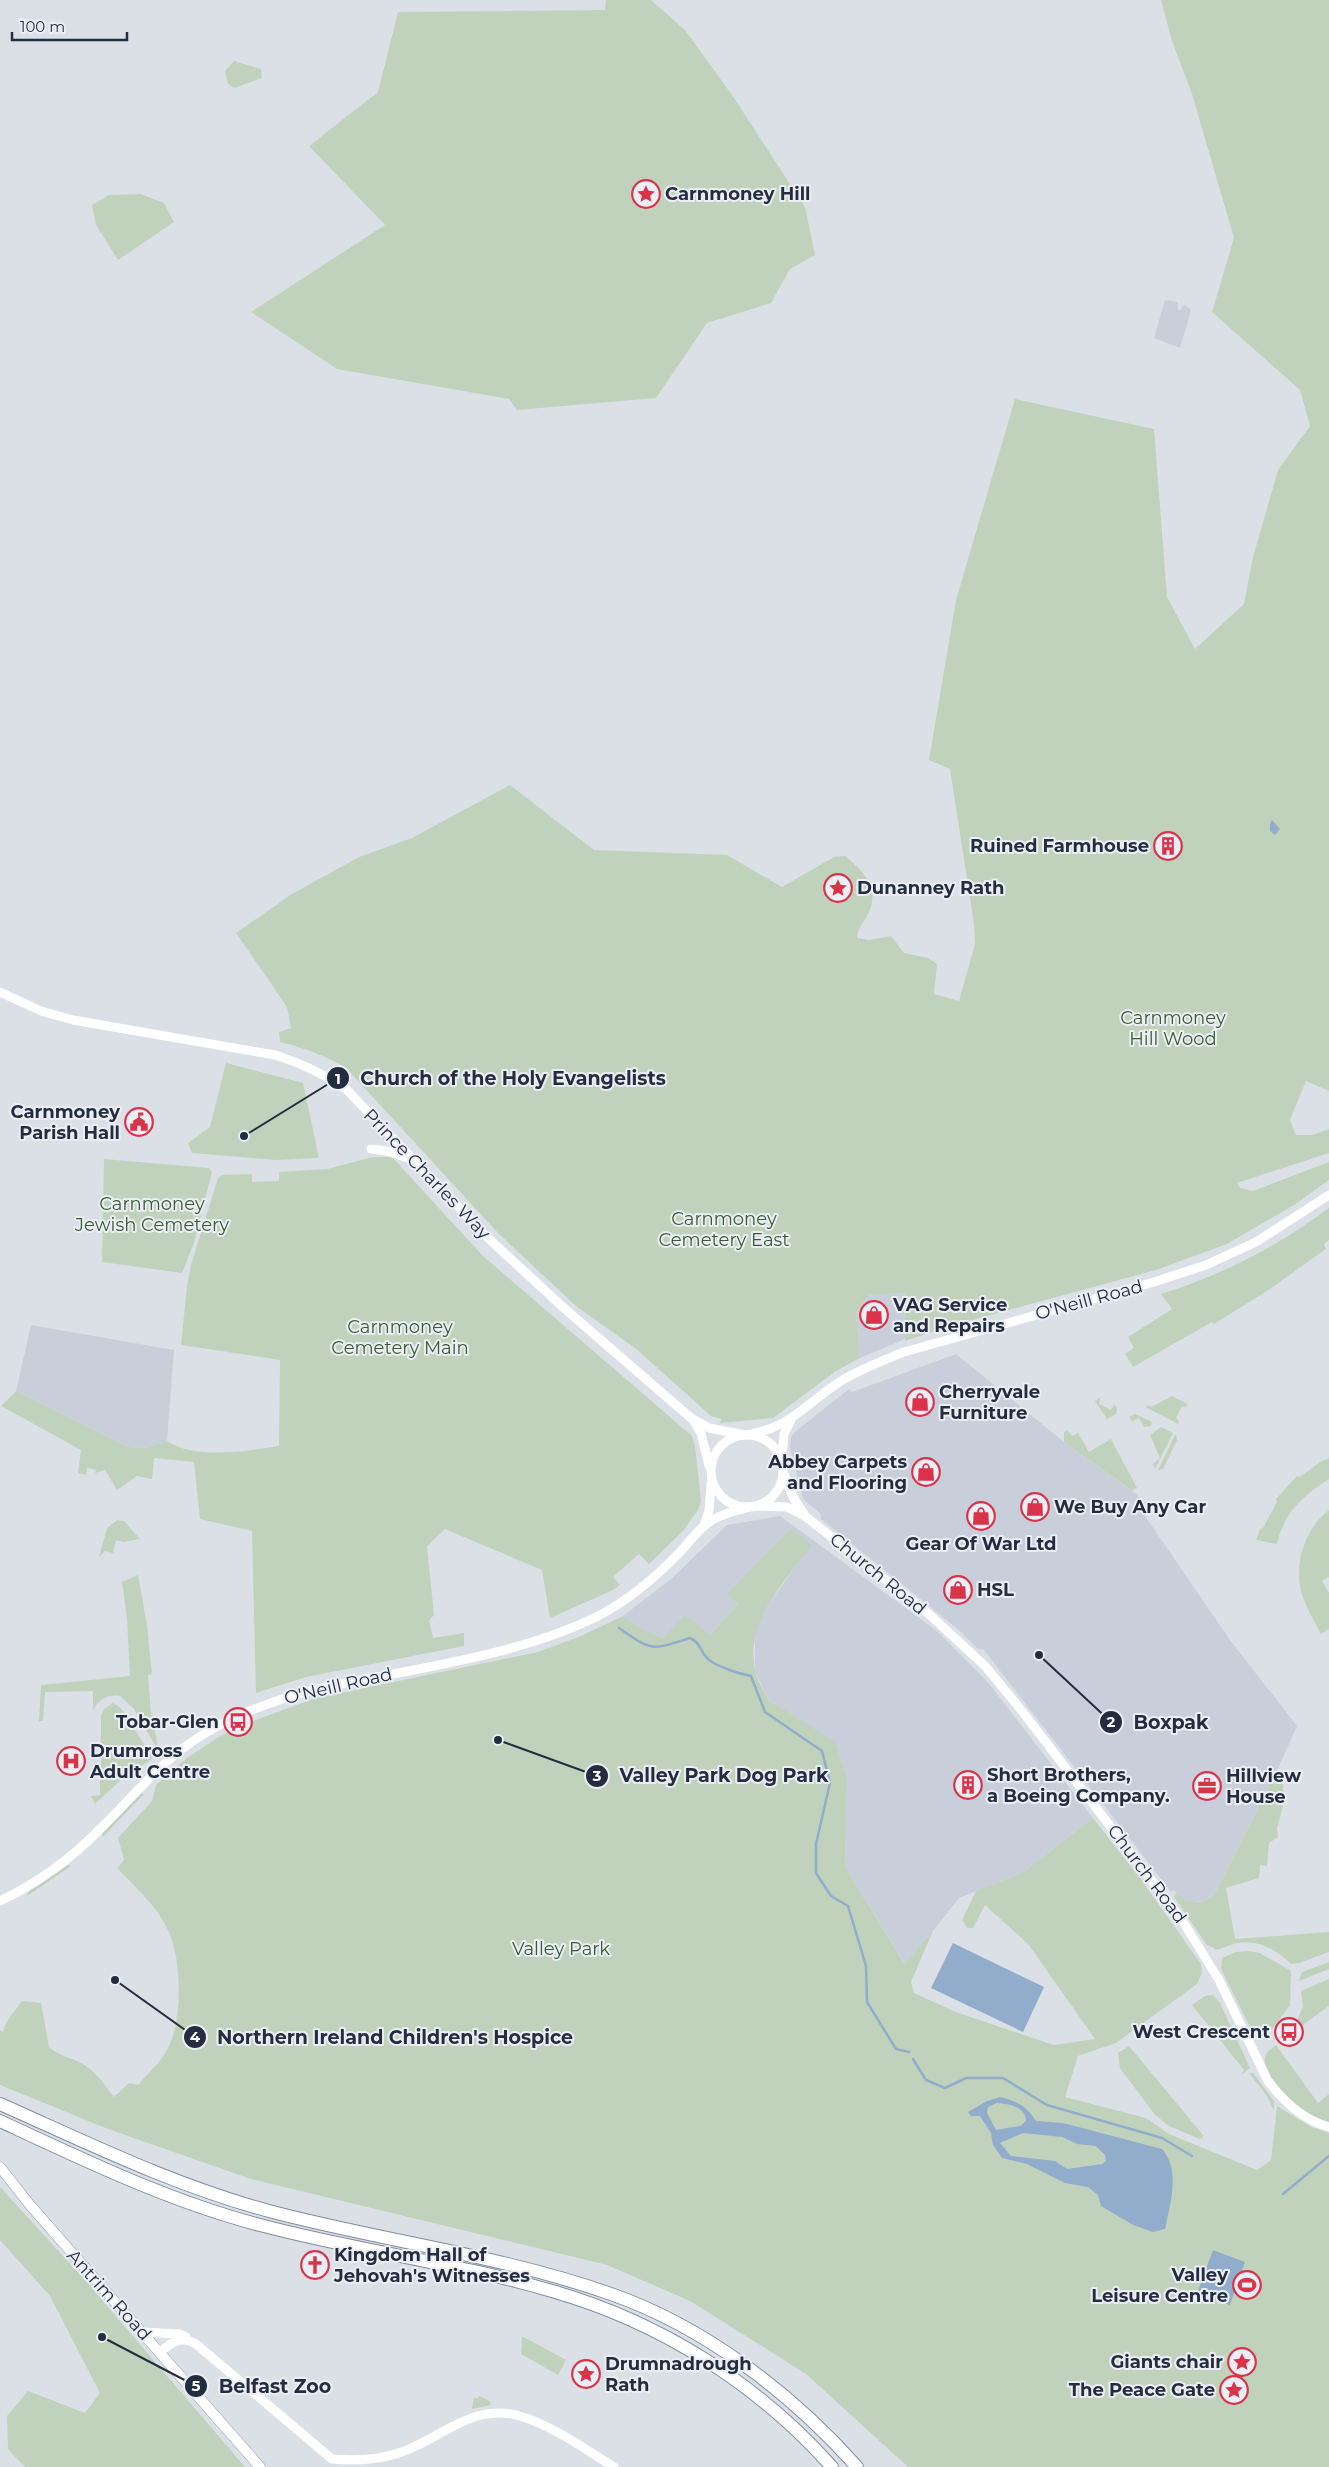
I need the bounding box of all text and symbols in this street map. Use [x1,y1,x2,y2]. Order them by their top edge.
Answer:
scale bar [12,10,128,42]
text: 100 m [20,17,65,36]
place icon: Carnmoney Hill [631,179,661,209]
place label: Carnmoney Hill [665,183,810,205]
building icon: Ruined Farmhouse [1153,831,1183,861]
place label: Ruined Farmhouse [970,835,1149,857]
place icon: Dunanney Rath [823,873,853,903]
place label: Dunanney Rath [857,877,1004,899]
park label: Carnmoney Hill Wood [1120,1007,1226,1050]
callout: Church of the Holy Evangelists [326,1061,676,1095]
text: Church of the Holy Evangelists [360,1067,666,1090]
text: 1 [335,1069,341,1088]
place label: Carnmoney Parish Hall [10,1101,120,1144]
street label: Prince Charles Way [359,1104,495,1244]
public building icon: Carnmoney Parish Hall [124,1107,154,1137]
park label: Carnmoney Jewish Cemetery [74,1193,229,1236]
park label: Carnmoney Cemetery East [658,1208,790,1251]
street label: O'Neill Road [1033,1275,1145,1325]
place label: VAG Service and Repairs [892,1294,1007,1337]
shop icon: VAG Service and Repairs [859,1300,889,1330]
park label: Carnmoney Cemetery Main [331,1316,469,1359]
place label: Cherryvale Furniture [939,1381,1040,1424]
shop icon: Cherryvale Furniture [905,1387,935,1417]
place label: Abbey Carpets and Flooring [767,1451,907,1494]
shop icon: Abbey Carpets and Flooring [911,1457,941,1487]
shop icon: We Buy Any Car [1020,1492,1050,1522]
place label: We Buy Any Car [1054,1496,1206,1518]
shop icon: Gear Of War Ltd [966,1501,996,1531]
street label: Church Road [825,1528,931,1620]
place label: Gear Of War Ltd [906,1533,1056,1555]
shop icon: HSL [943,1575,973,1605]
place label: HSL [977,1579,1014,1601]
street label: O'Neill Road [282,1663,394,1709]
callout: Boxpak [1098,1705,1219,1739]
bus stop icon: Tobar-Glen [223,1707,253,1737]
place label: Tobar-Glen [116,1711,219,1733]
text: Boxpak [1133,1711,1209,1734]
text: 2 [1107,1712,1116,1731]
place label: Drumross Adult Centre [89,1740,210,1783]
hospital icon: Drumross Adult Centre [56,1746,86,1776]
callout: Valley Park Dog Park [585,1759,839,1793]
text: Valley Park Dog Park [618,1764,829,1787]
place label: Short Brothers, a Boeing Company. [987,1764,1170,1807]
place label: Hillview House [1226,1765,1301,1808]
text: 3 [592,1766,602,1785]
building icon: Short Brothers, a Boeing Company. [953,1770,983,1800]
office icon: Hillview House [1192,1771,1222,1801]
street label: Church Road [1103,1820,1191,1928]
park label: Valley Park [512,1938,610,1960]
bus stop icon: West Crescent [1274,2017,1304,2047]
callout: Northern Ireland Children's Hospice [182,2020,583,2054]
place label: West Crescent [1133,2021,1270,2043]
text: Northern Ireland Children's Hospice [217,2026,573,2049]
text: 4 [190,2027,201,2046]
place label: Kingdom Hall of Jehovah's Witnesses [333,2244,530,2287]
street label: Antrim Road [62,2245,156,2345]
church icon: Kingdom Hall of Jehovah's Witnesses [300,2250,330,2280]
place label: Valley Leisure Centre [1091,2264,1228,2307]
sports icon: Valley Leisure Centre [1232,2270,1262,2300]
place icon: Giants chair [1227,2347,1257,2377]
place label: Giants chair [1110,2351,1223,2373]
place label: Drumnadrough Rath [605,2353,752,2396]
place icon: Drumnadrough Rath [571,2359,601,2389]
callout: Belfast Zoo [183,2369,341,2403]
text: Belfast Zoo [219,2375,331,2398]
place icon: The Peace Gate [1219,2375,1249,2405]
text: 5 [192,2376,201,2395]
place label: The Peace Gate [1069,2379,1215,2401]

